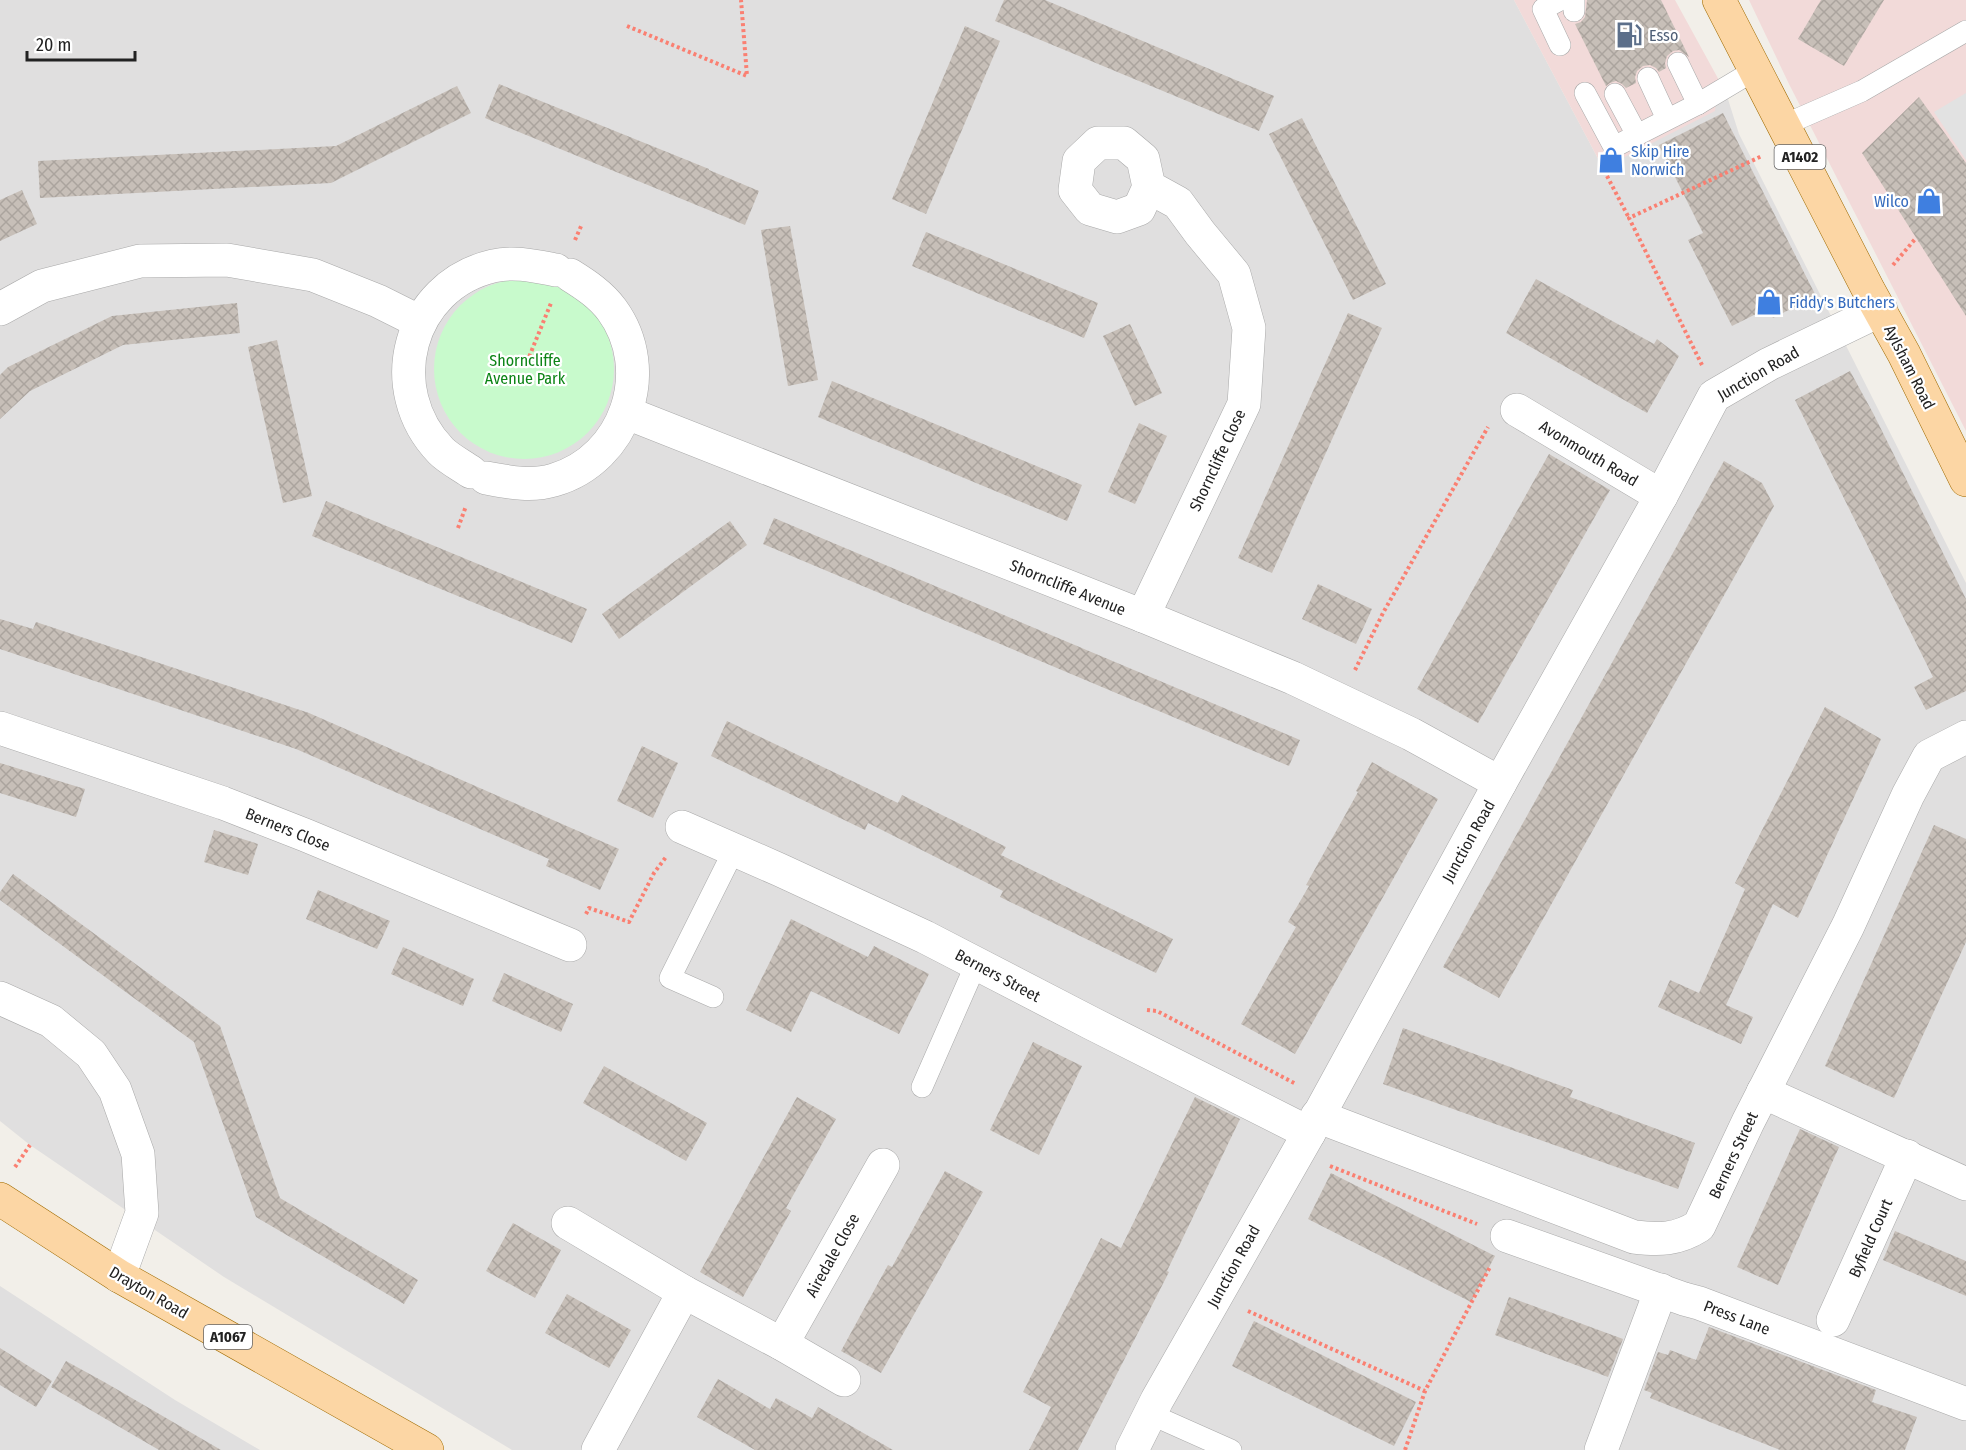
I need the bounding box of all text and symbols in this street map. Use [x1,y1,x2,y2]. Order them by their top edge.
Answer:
fuel station icon: Esso [1614,20,1644,50]
scale bar [27,24,135,62]
place label: Esso [1649,26,1678,45]
text: 20 m [36,34,71,56]
place label: Skip Hire Norwich [1631,142,1690,179]
shop icon: Skip Hire Norwich [1596,145,1626,175]
road number: A1402 [1774,145,1826,169]
shop icon: Wilco [1914,186,1944,216]
place label: Wilco [1874,192,1909,211]
shop icon: Fiddy's Butchers [1754,287,1784,317]
place label: Fiddy's Butchers [1789,293,1895,312]
street label: Aylsham Road [1880,322,1939,413]
street label: Junction Road [1714,342,1802,404]
park label: Shorncliffe Avenue Park [485,351,566,388]
street label: Shorncliffe Close [1186,406,1249,514]
street label: Avonmouth Road [1536,416,1642,490]
street label: Shorncliffe Avenue [1007,556,1129,619]
street label: Junction Road [1438,797,1499,886]
street label: Berners Close [243,804,333,855]
street label: Berners Street [952,945,1044,1006]
street label: Berners Street [1705,1108,1762,1202]
street label: Byfield Court [1845,1195,1897,1280]
street label: Airedale Close [802,1210,863,1300]
street label: Junction Road [1203,1222,1264,1311]
street label: Drayton Road [106,1262,192,1323]
street label: Press Lane [1701,1296,1773,1339]
road number: A1067 [204,1325,252,1349]

